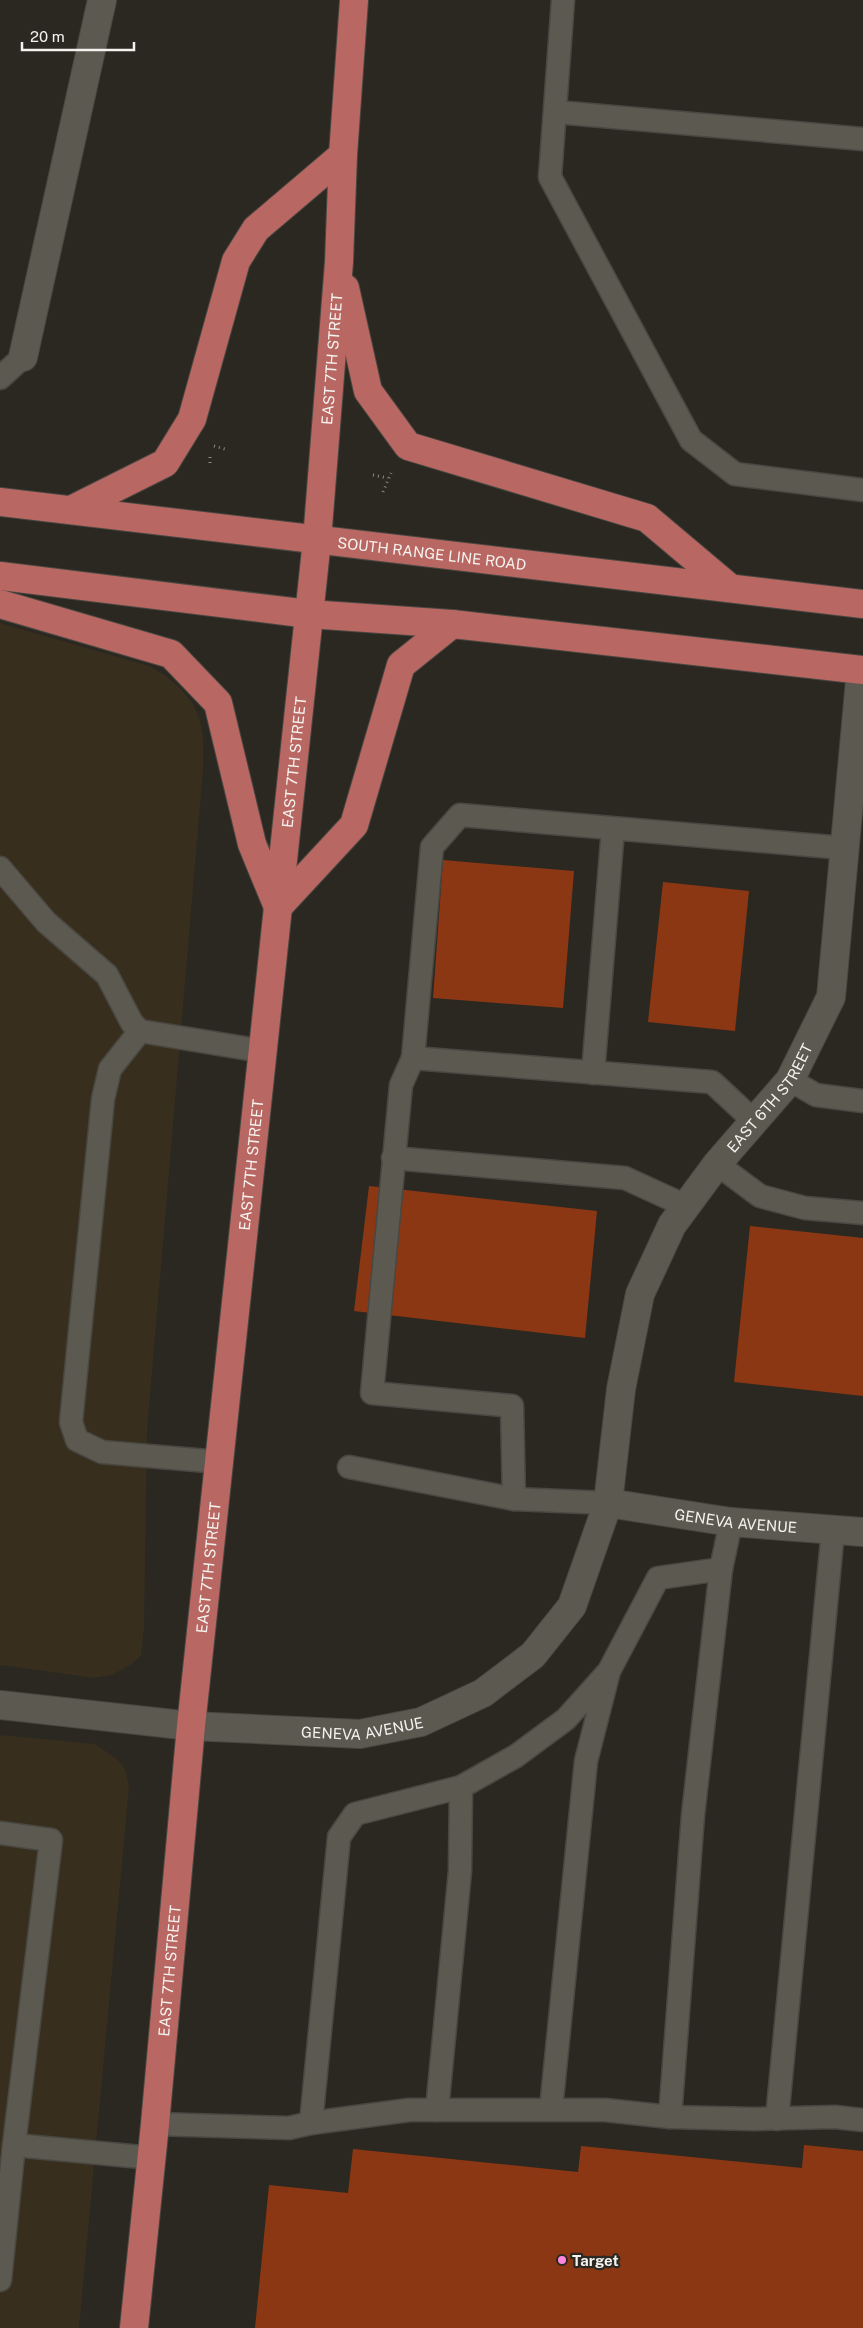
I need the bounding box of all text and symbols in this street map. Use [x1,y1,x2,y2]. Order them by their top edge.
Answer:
scale bar [22,20,135,52]
text: 20 m [30,28,65,45]
street label: EAST 7TH STREET [318,292,345,425]
street label: SOUTH RANGE LINE ROAD [337,533,527,573]
street label: EAST 7TH STREET [278,696,309,829]
street label: EAST 6TH STREET [723,1040,815,1155]
street label: EAST 7TH STREET [235,1098,266,1231]
street label: EAST 7TH STREET [192,1501,223,1634]
street label: GENEVA AVENUE [673,1505,798,1535]
street label: GENEVA AVENUE [301,1713,425,1743]
street label: EAST 7TH STREET [154,1904,183,2037]
place label: Target [572,2252,619,2269]
marker: Target [556,2254,568,2266]

